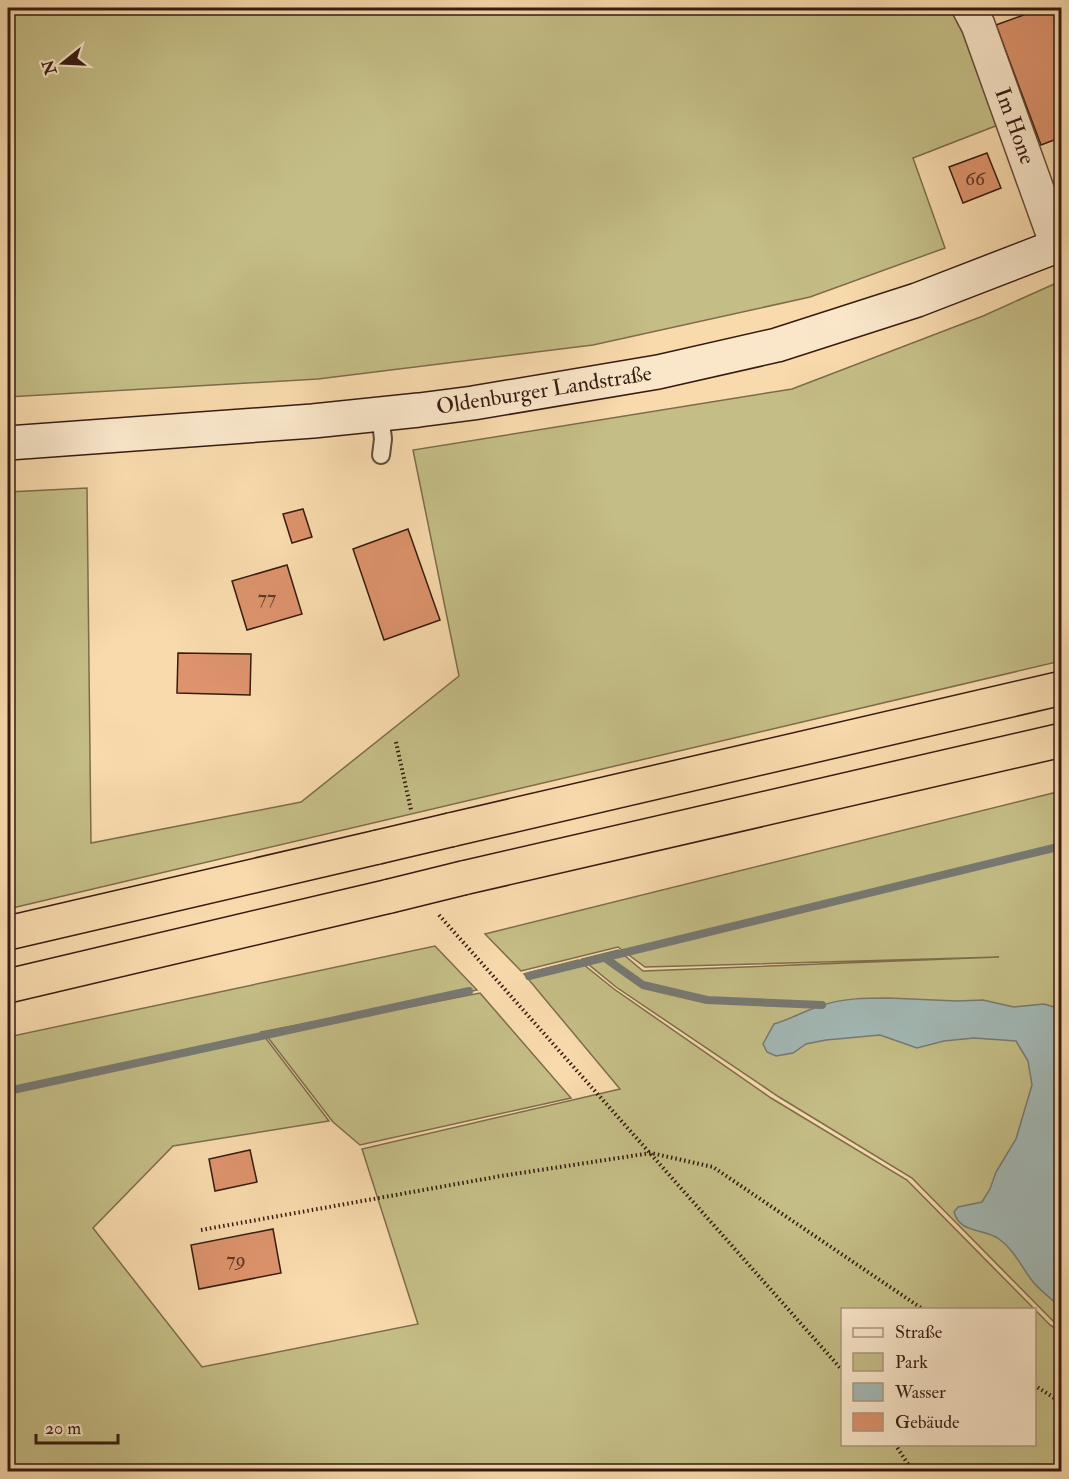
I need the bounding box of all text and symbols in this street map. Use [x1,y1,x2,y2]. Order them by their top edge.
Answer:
north arrow [33,33,93,93]
text: N [38,57,62,78]
street label: Im Hone [988,84,1042,168]
house number: 66 [965,166,986,191]
street label: Oldenburger Landstraße [434,359,654,421]
house number: 77 [258,585,276,610]
house number: 79 [226,1247,246,1272]
legend [841,1308,1036,1446]
text: Straße [895,1321,943,1344]
text: Park [895,1351,928,1374]
text: Wasser [894,1381,946,1404]
scale bar [36,1407,118,1445]
text: Gebäude [895,1411,960,1434]
text: 20 m [45,1417,81,1440]

